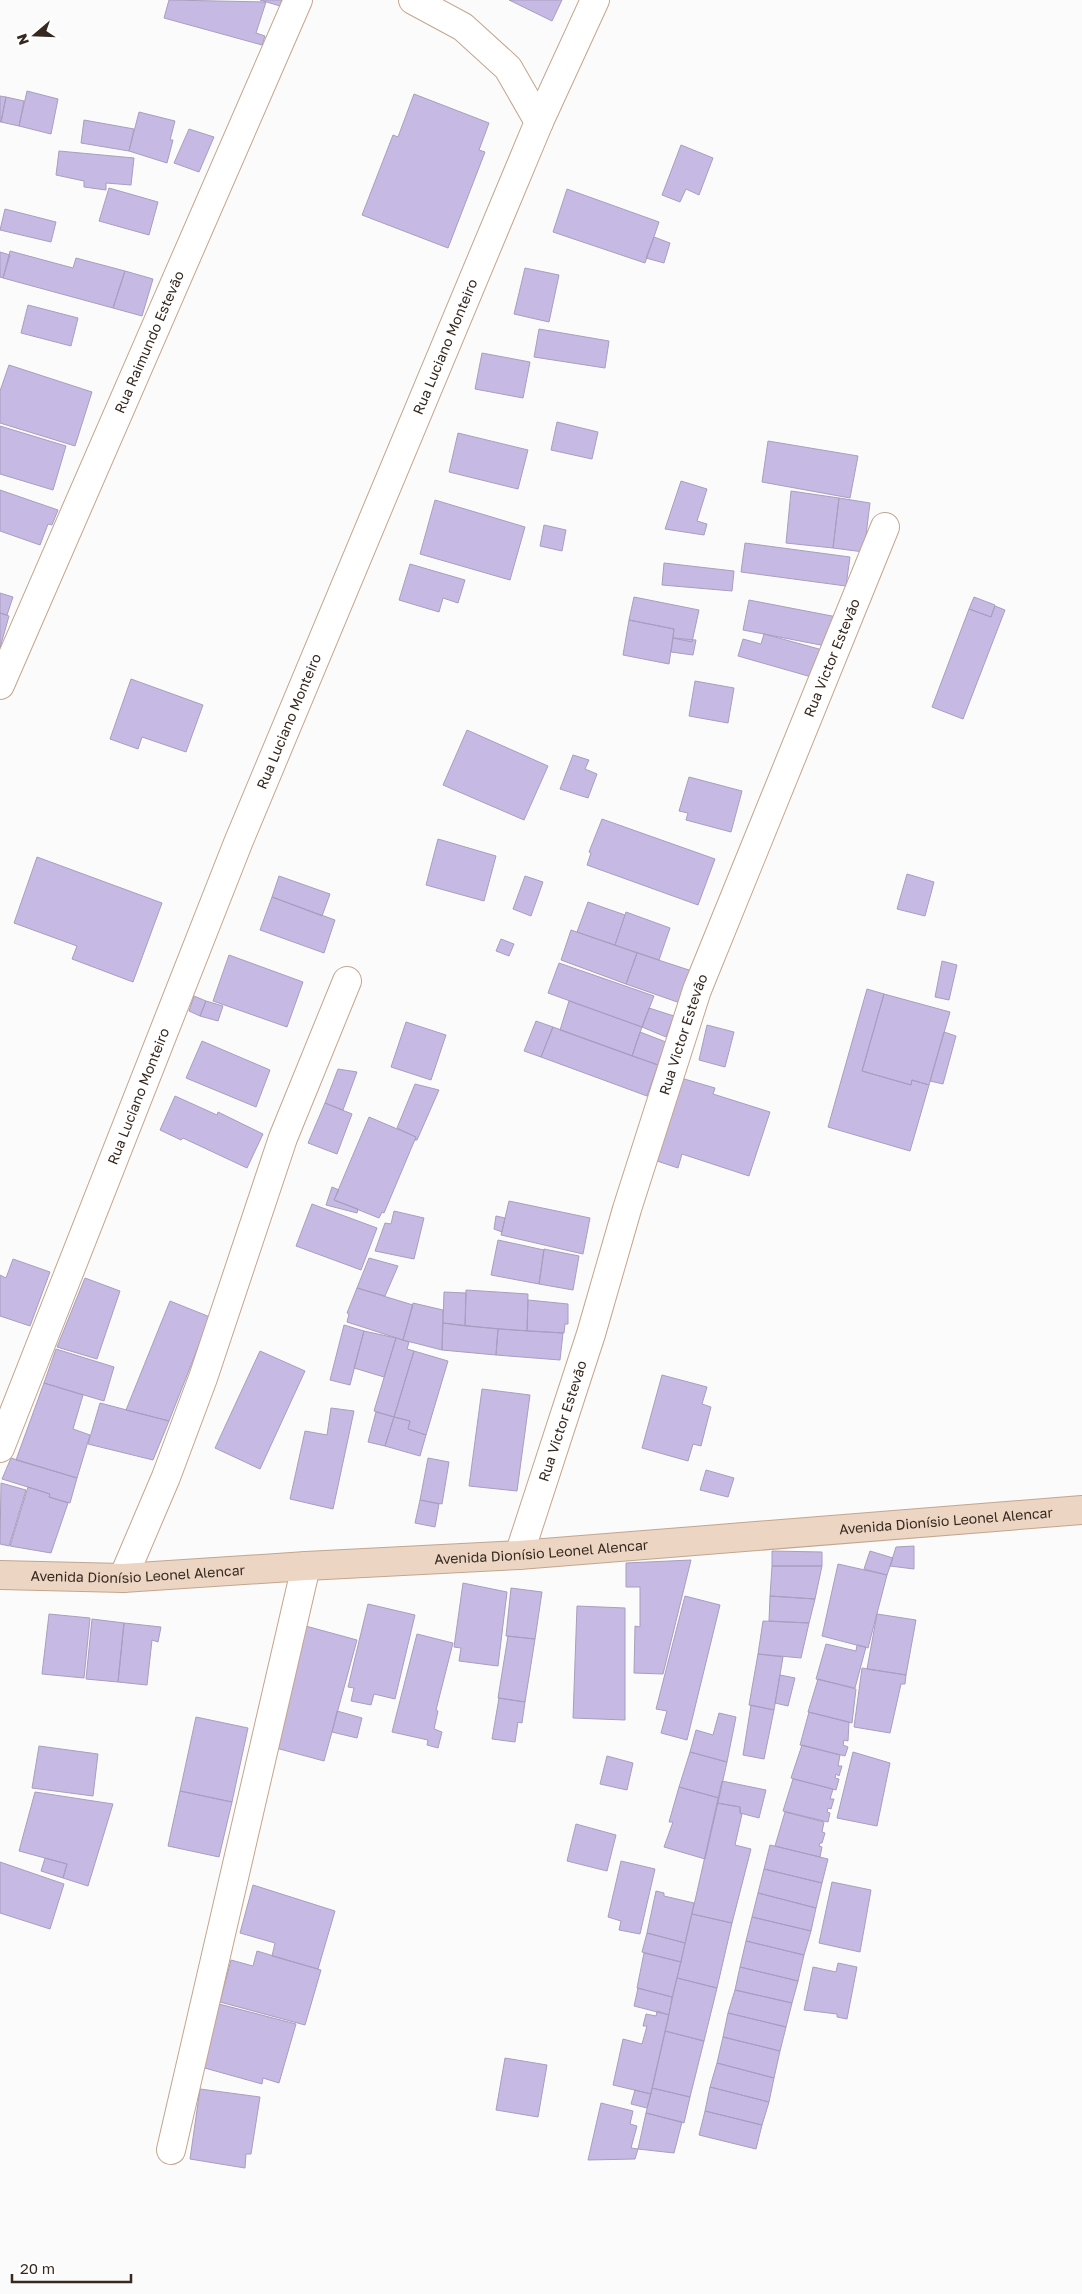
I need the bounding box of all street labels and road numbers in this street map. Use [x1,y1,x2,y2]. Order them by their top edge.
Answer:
street label: Rua Raimundo Estevão [110,268,187,416]
street label: Rua Luciano Monteiro [409,276,481,417]
street label: Rua Victor Estevão [800,596,863,719]
street label: Rua Luciano Monteiro [252,651,324,791]
street label: Rua Victor Estevão [655,971,711,1097]
street label: Rua Luciano Monteiro [103,1025,172,1167]
street label: Rua Victor Estevão [535,1358,590,1483]
street label: Avenida Dionísio Leonel Alencar [838,1503,1054,1537]
street label: Avenida Dionísio Leonel Alencar [434,1536,649,1567]
street label: Avenida Dionísio Leonel Alencar [31,1561,246,1586]

